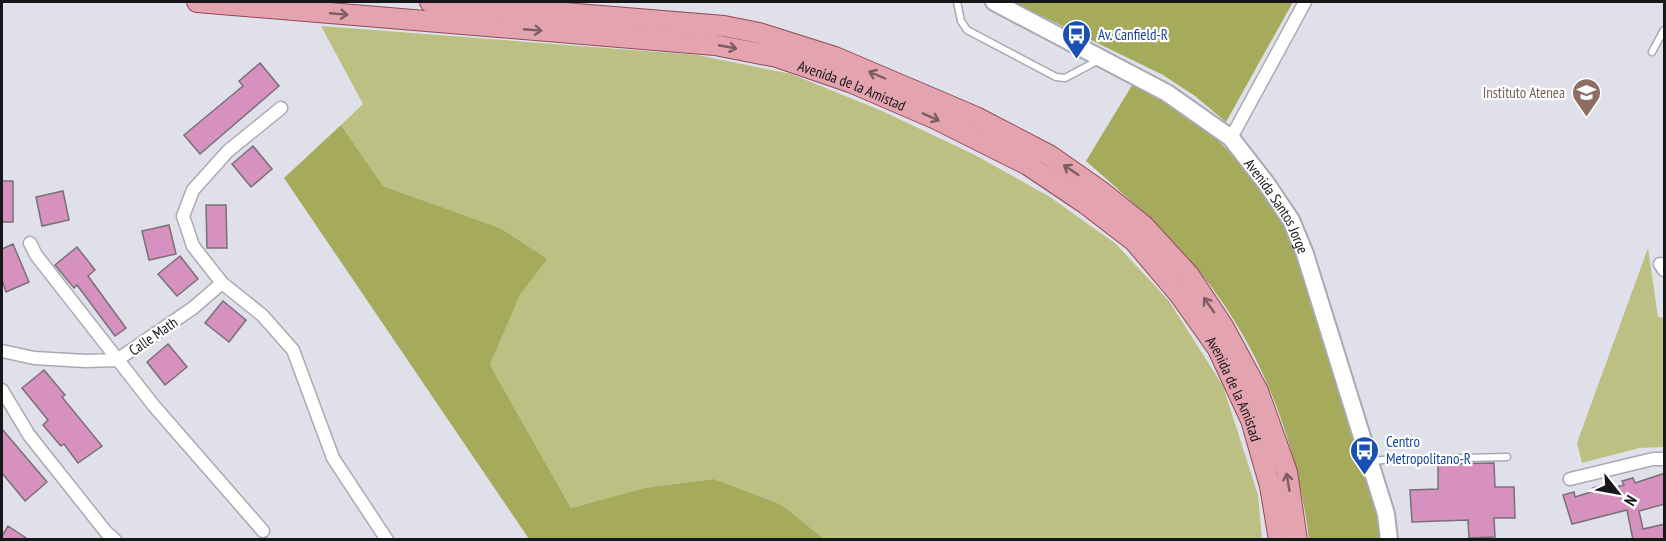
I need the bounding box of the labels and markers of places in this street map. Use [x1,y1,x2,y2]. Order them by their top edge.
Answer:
bus stop icon: Av. Canfield-R [1061,18,1093,60]
place label: Av. Canfield-R [1098,25,1168,44]
school or university icon: Instituto Atenea [1570,76,1602,118]
place label: Instituto Atenea [1483,83,1565,102]
place label: Centro Metropolitano-R [1386,432,1471,468]
bus stop icon: Centro Metropolitano-R [1349,434,1381,476]

